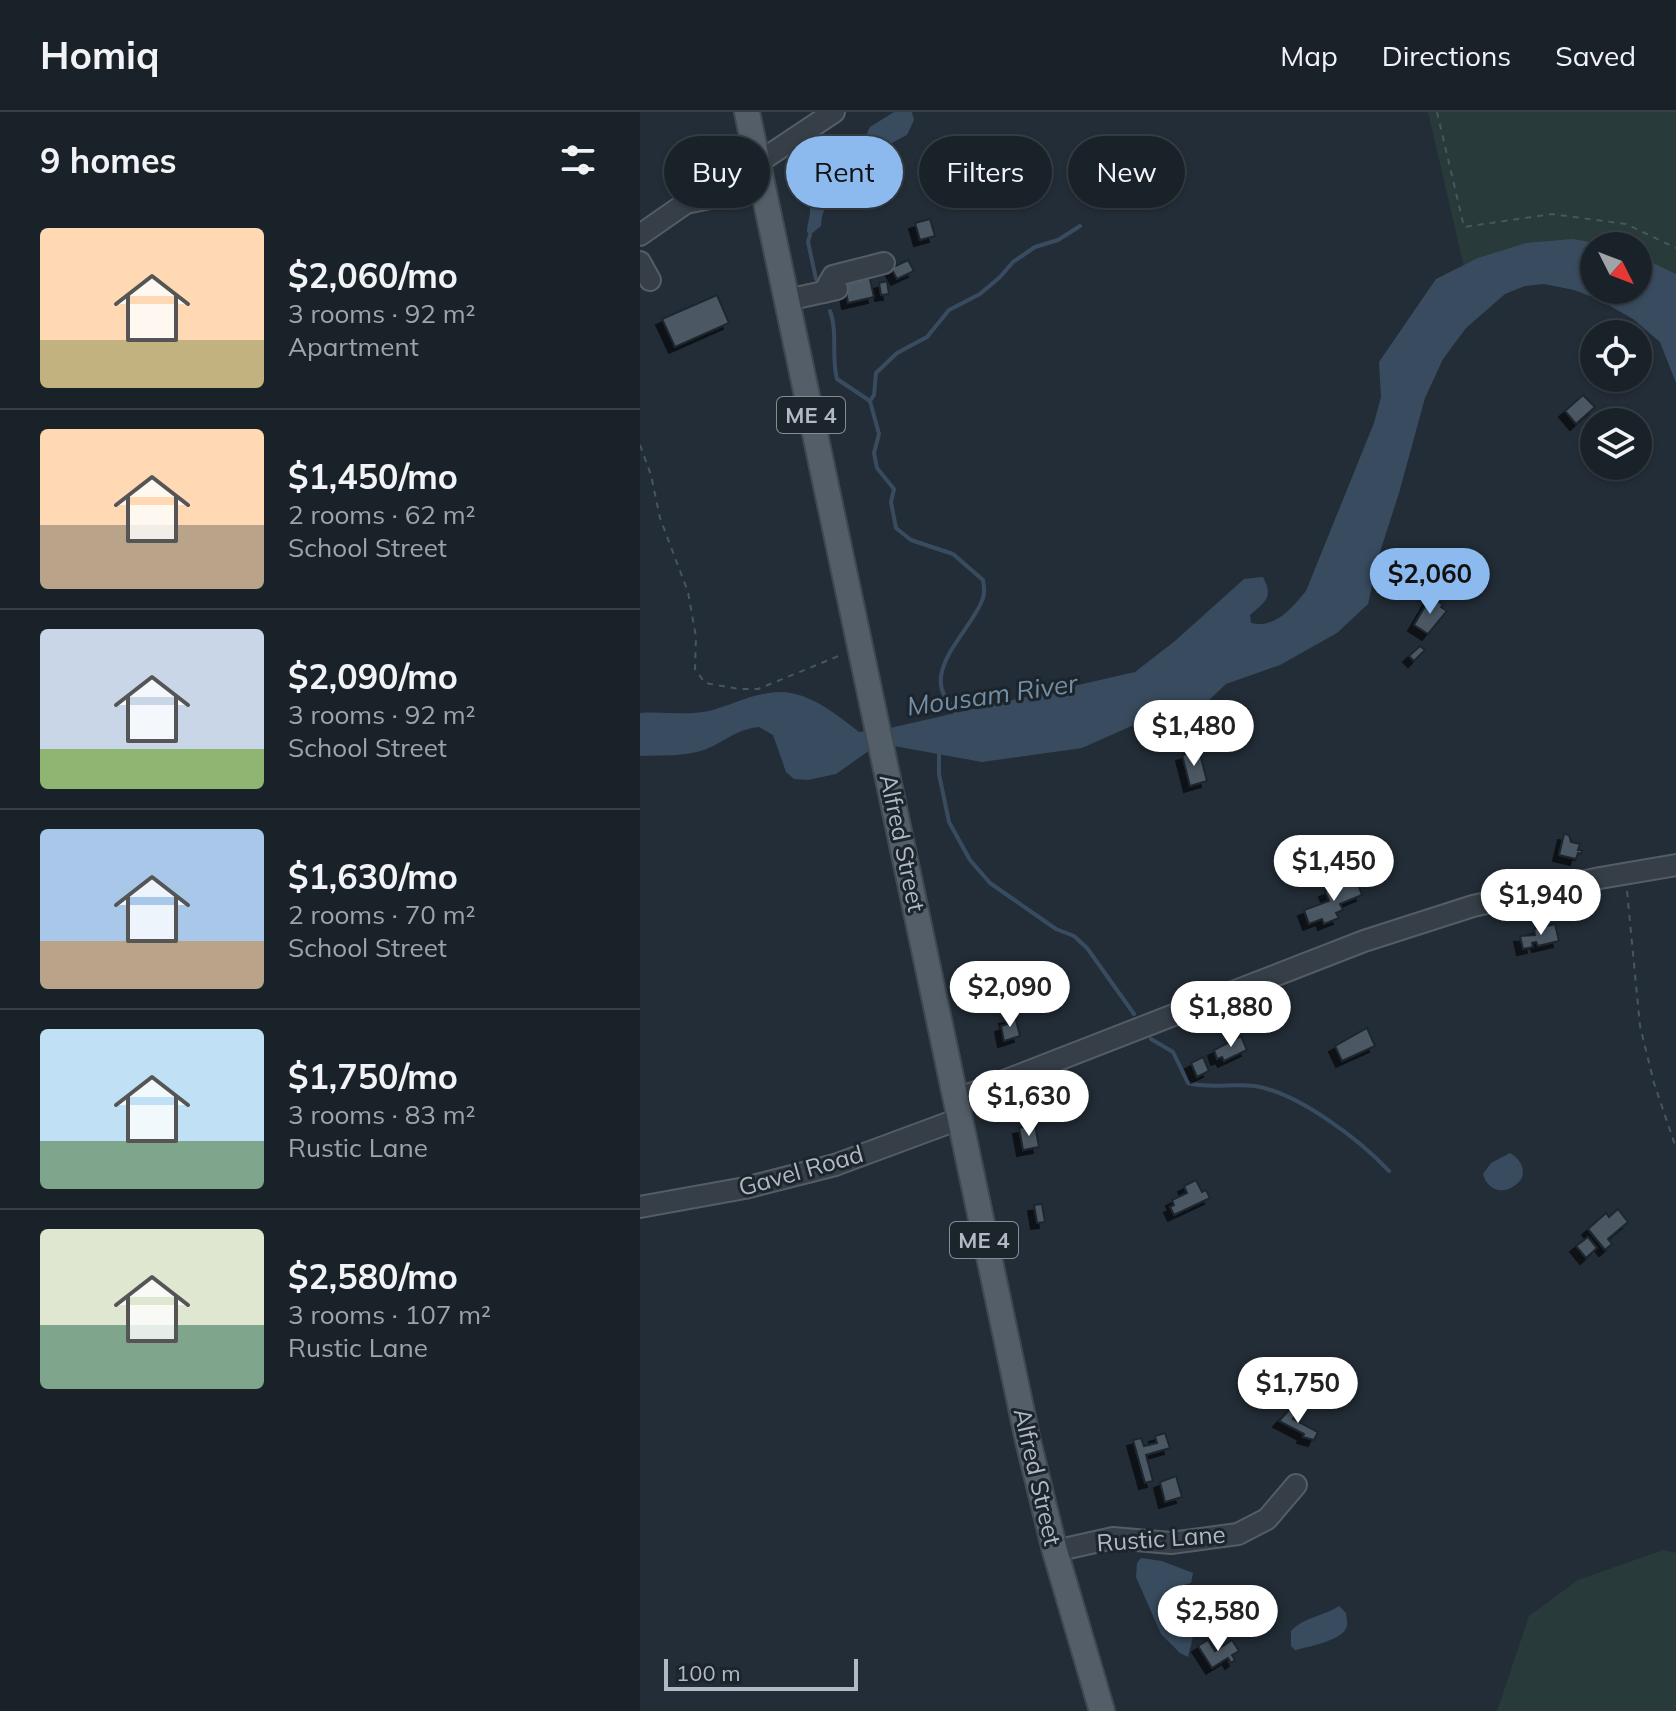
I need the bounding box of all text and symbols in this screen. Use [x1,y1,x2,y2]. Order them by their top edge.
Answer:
text: Homiq [40,31,160,79]
text: Map [1280,38,1338,73]
text: Directions [1382,38,1511,73]
text: Saved [1555,38,1636,73]
chip: Buy [664,136,770,208]
chip: Rent [786,136,903,208]
chip: Filters [919,136,1052,208]
chip: New [1068,136,1185,208]
icon: filters [556,138,600,182]
text: 9 homes [40,139,177,182]
north arrow [1580,232,1652,304]
map controls [1580,232,1652,480]
text: $2,060/mo [288,254,458,297]
icon: home [104,260,200,356]
text: 3 rooms · 92 m² [288,297,475,330]
button: locate [1580,320,1652,392]
text: Apartment [288,330,419,363]
road number: ME 4 [777,397,845,433]
button: layers [1580,408,1652,480]
text: $1,450/mo [288,455,458,498]
icon: home [104,461,200,557]
text: 2 rooms · 62 m² [288,498,475,531]
text: School Street [288,531,447,564]
pin: $2,060 [1365,548,1495,616]
text: $2,060 [1388,557,1472,590]
text: $2,090/mo [288,655,458,698]
icon: home [104,661,200,757]
water label: Mousam River [905,666,1081,723]
text: 3 rooms · 92 m² [288,698,475,731]
pin: $1,480 [1129,700,1259,768]
text: $1,480 [1152,709,1236,742]
text: School Street [288,731,447,764]
street label: Alfred Street [874,771,932,914]
pin: $1,450 [1269,835,1399,903]
text: $1,450 [1292,844,1376,877]
text: $1,630/mo [288,855,458,898]
icon: home [104,861,200,957]
pin: $1,940 [1476,869,1606,937]
text: $1,940 [1499,878,1583,911]
text: 2 rooms · 70 m² [288,898,475,931]
text: School Street [288,931,447,964]
pin: $2,090 [945,961,1075,1029]
text: $2,090 [968,970,1052,1003]
pin: $1,880 [1166,981,1296,1049]
text: $1,880 [1189,990,1273,1023]
text: $1,750/mo [288,1055,458,1098]
icon: home [104,1061,200,1157]
pin: $1,630 [964,1070,1094,1138]
text: $1,630 [987,1079,1071,1112]
text: 3 rooms · 83 m² [288,1098,475,1131]
text: Rustic Lane [288,1131,428,1164]
street label: Gavel Road [735,1138,867,1202]
road number: ME 4 [950,1222,1018,1258]
text: $2,580/mo [288,1255,458,1298]
icon: home [104,1261,200,1357]
text: 3 rooms · 107 m² [288,1298,491,1331]
text: Rustic Lane [288,1331,428,1364]
pin: $1,750 [1233,1357,1363,1425]
text: $1,750 [1256,1366,1340,1399]
street label: Alfred Street [1008,1405,1068,1548]
street label: Rustic Lane [1095,1519,1226,1557]
pin: $2,580 [1153,1585,1283,1653]
text: $2,580 [1176,1594,1260,1627]
scale bar [664,1655,858,1691]
text: 100 m [676,1659,741,1687]

